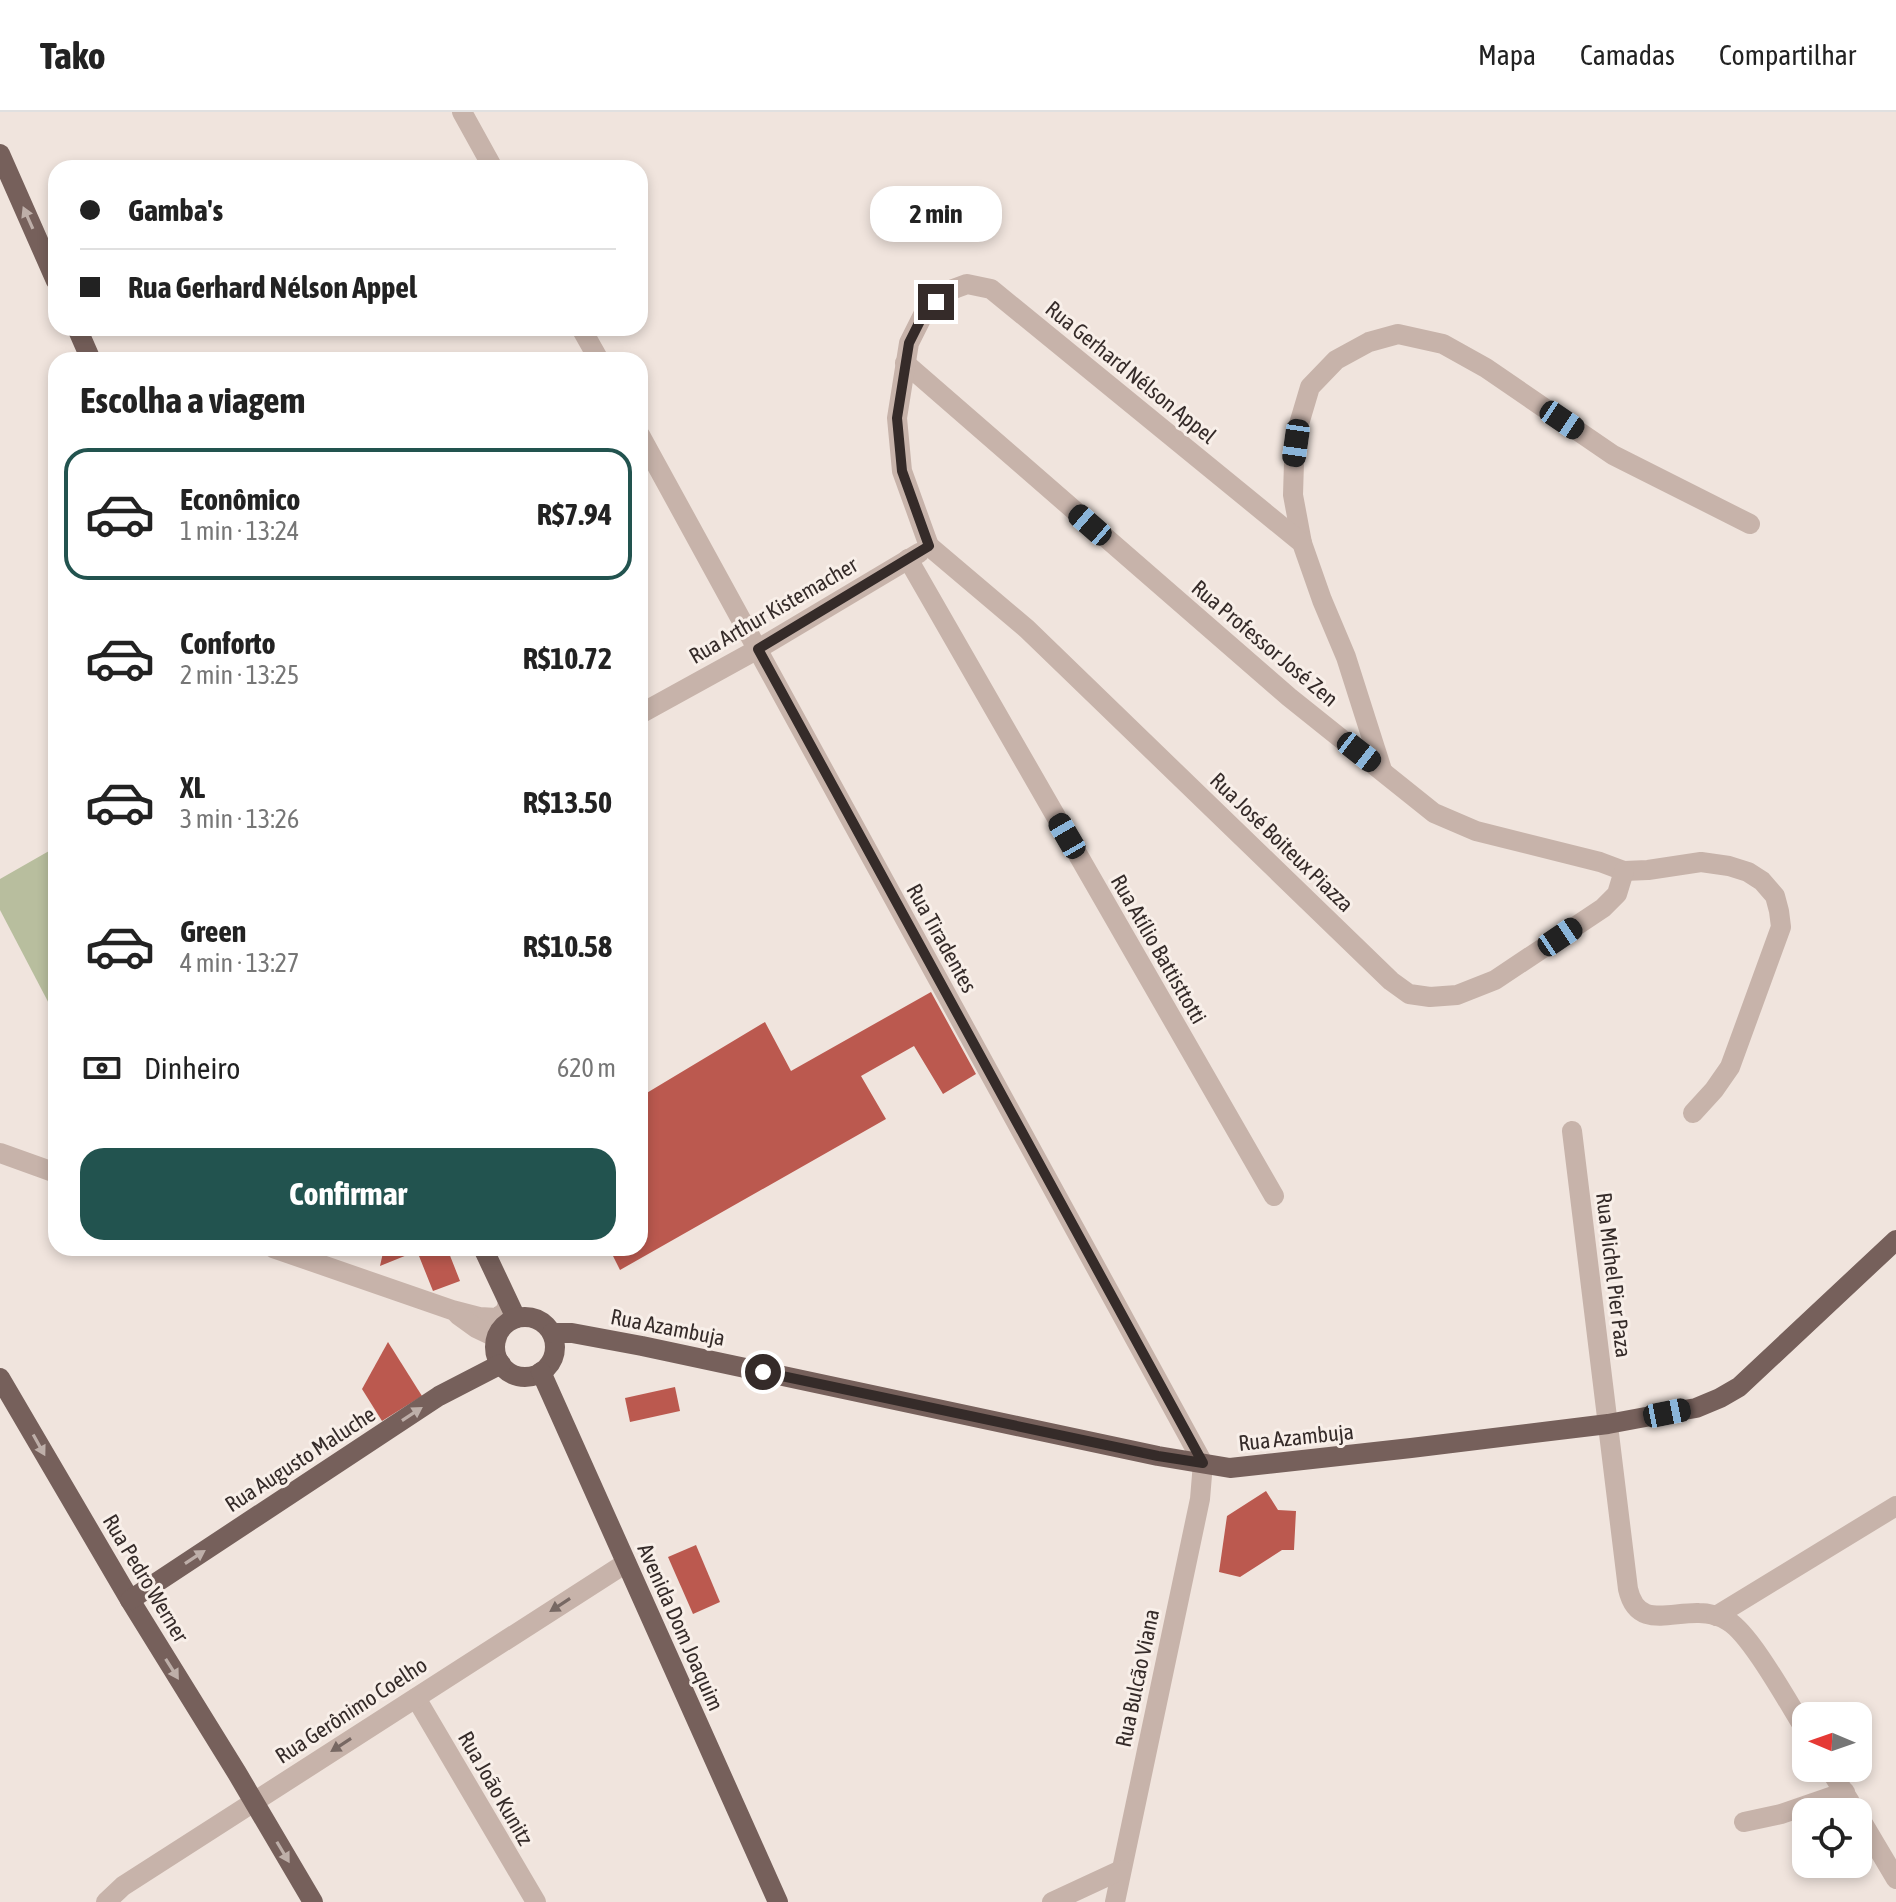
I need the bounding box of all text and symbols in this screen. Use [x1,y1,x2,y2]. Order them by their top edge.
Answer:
text: Tako [40,34,106,77]
text: Mapa [1478,39,1536,71]
text: Camadas [1580,39,1675,71]
text: Compartilhar [1719,39,1856,71]
callout: 2 min [870,186,1002,242]
text: Gamba's [128,193,223,227]
text: 2 min [909,199,963,229]
one-way arrow [21,206,35,230]
text: Rua Gerhard Nélson Appel [128,270,417,304]
route end [918,284,954,320]
street label: Rua Gerhard Nélson Appel [1040,295,1222,449]
text: Escolha a viagem [80,379,306,421]
car [1535,397,1589,443]
car [1281,418,1311,468]
icon: car [84,478,156,550]
text: Econômico [180,482,300,516]
text: R$7.94 [537,497,612,531]
car [1064,500,1116,550]
text: 1 min · 13:24 [180,516,299,546]
street label: Rua Arthur Kistemacher [684,551,862,669]
street label: Rua Professor José Zen [1187,574,1343,712]
icon: car [84,622,156,694]
text: Conforto [180,626,276,660]
text: R$10.72 [523,641,612,675]
text: 2 min · 13:25 [180,660,299,690]
car [1333,728,1385,776]
icon: car [84,766,156,838]
street label: Rua José Boiteux Piazza [1205,767,1359,917]
text: XL [180,770,205,804]
text: R$13.50 [523,785,612,819]
text: 3 min · 13:26 [180,804,299,834]
car [1045,809,1089,863]
street label: Rua Atílio Battisttotti [1106,870,1212,1028]
street label: Rua Tiradentes [901,879,983,997]
icon: car [84,910,156,982]
text: Green [180,914,246,948]
car [1533,914,1587,960]
text: R$10.58 [523,929,612,963]
text: 4 min · 13:27 [180,948,299,978]
icon: cash [80,1046,124,1090]
text: Dinheiro [144,1051,240,1085]
text: 620 m [557,1053,616,1083]
button: Confirmar [80,1148,616,1240]
street label: Rua Michel Pier Paza [1591,1191,1637,1359]
street label: Rua Azambuja [609,1303,727,1351]
route start [745,1354,781,1390]
car [1641,1397,1693,1429]
street label: Rua Augusto Maluche [220,1401,380,1517]
one-way arrow [401,1407,423,1421]
street label: Rua Azambuja [1237,1418,1355,1456]
one-way arrow [32,1434,46,1457]
street label: Rua Pedro Werner [98,1509,195,1647]
street label: Avenida Dom Joaquim [632,1539,730,1715]
one-way arrow [184,1550,206,1565]
one-way arrow [550,1597,571,1612]
street label: Rua Bulcão Viana [1110,1607,1164,1749]
street label: Rua Gerônimo Coelho [270,1651,432,1769]
one-way arrow [165,1658,179,1680]
north arrow [1792,1702,1872,1782]
map controls [1792,1702,1872,1878]
street label: Rua João Kunitz [453,1727,539,1850]
one-way arrow [330,1738,352,1752]
button: locate [1792,1798,1872,1878]
one-way arrow [276,1841,290,1863]

